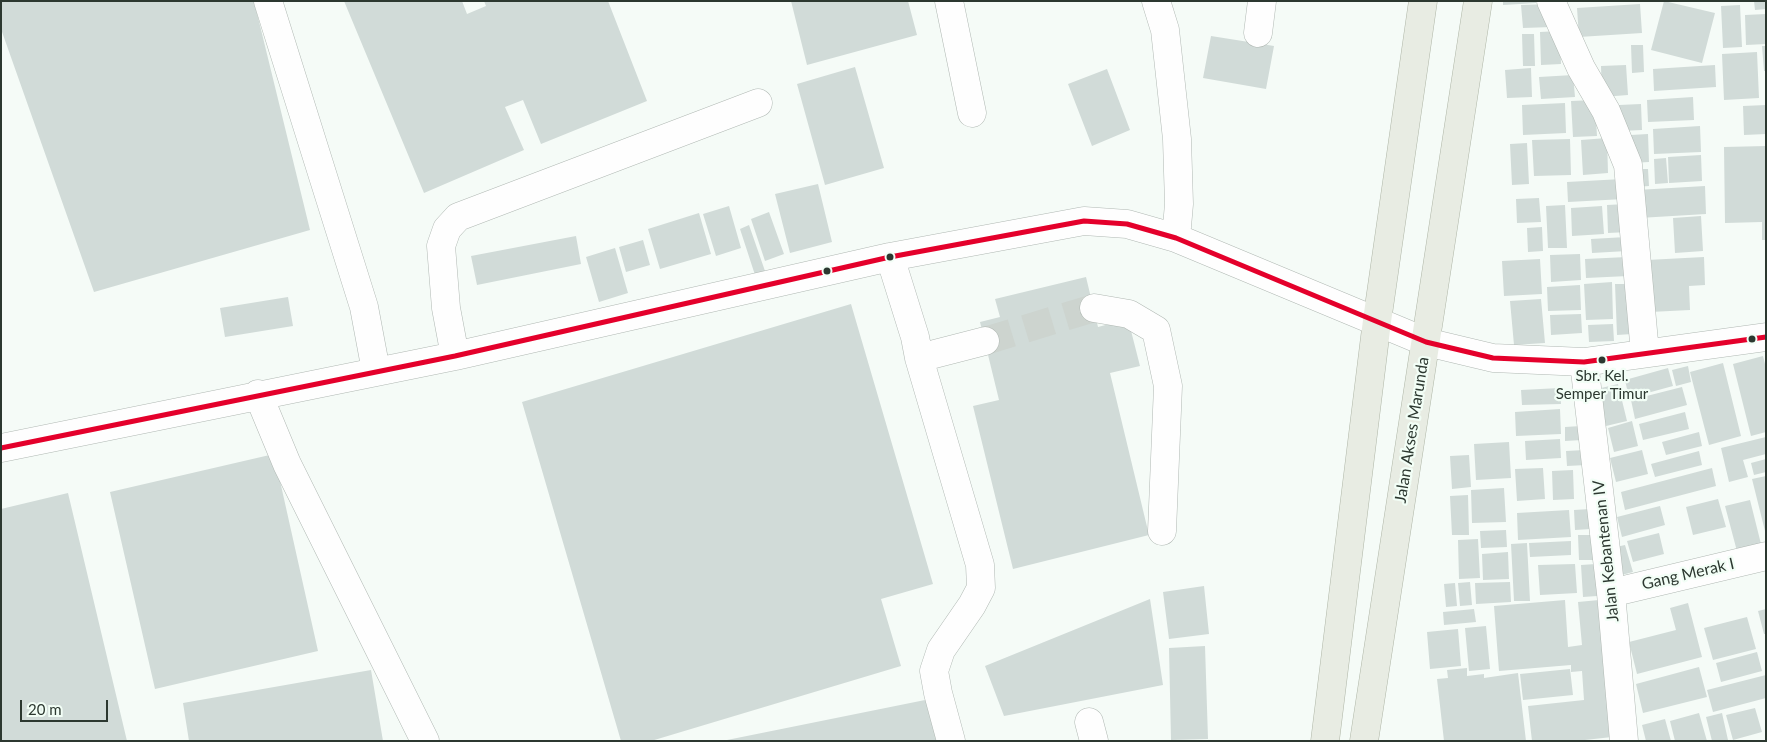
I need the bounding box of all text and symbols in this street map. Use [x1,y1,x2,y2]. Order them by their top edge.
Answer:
unlabelled marker [885,252,895,262]
unlabelled marker [822,266,832,276]
unlabelled marker [1747,334,1757,344]
marker: Sbr. Kel. Semper Timur [1597,355,1607,365]
street label: Jalan Akses Marunda [1391,356,1433,504]
place label: Sbr. Kel. Semper Timur [1556,367,1648,402]
street label: Jalan Kebantenan IV [1589,479,1623,623]
street label: Gang Merak I [1640,554,1736,594]
scale bar [22,690,110,722]
text: 20 m [28,700,62,718]

